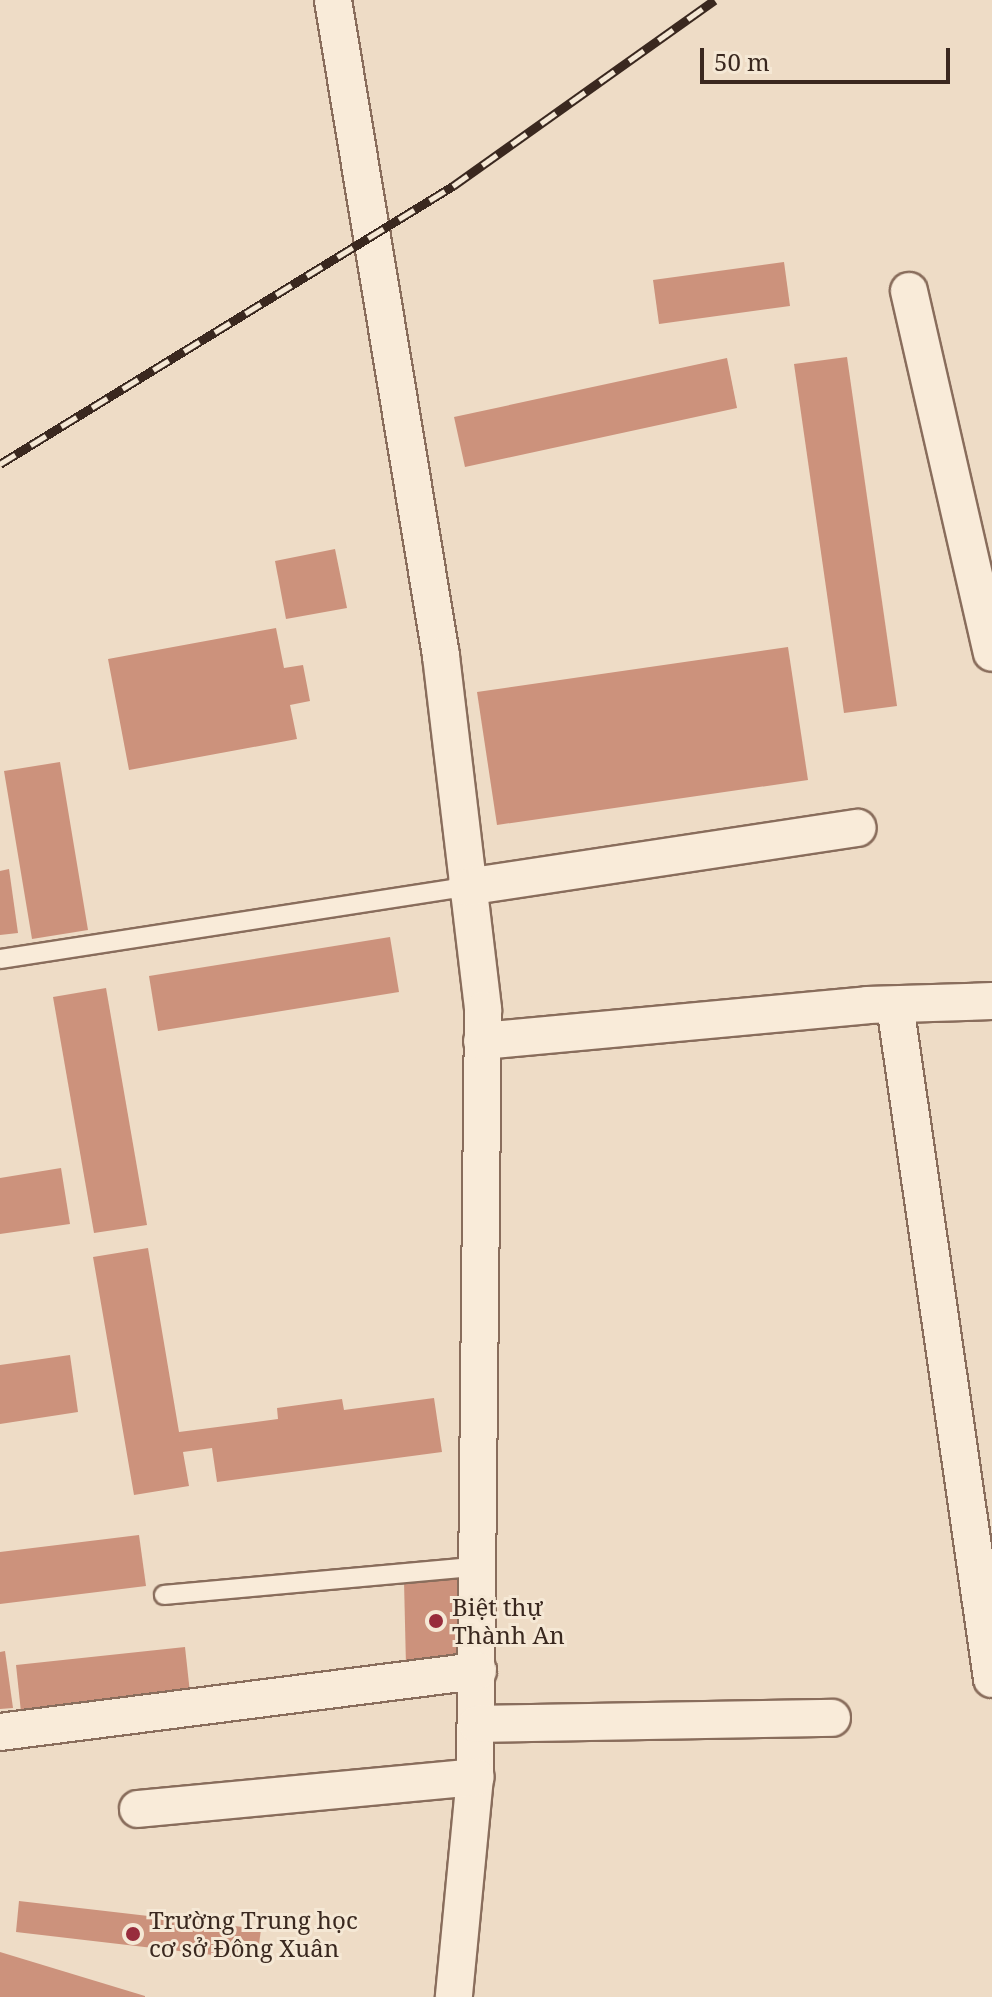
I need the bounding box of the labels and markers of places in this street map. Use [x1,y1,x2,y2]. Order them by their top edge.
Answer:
place label: Biệt thự Thành An [452,1593,565,1649]
marker: Biệt thự Thành An [427,1612,445,1630]
place label: Trường Trung học cơ sở Đông Xuân [149,1906,358,1962]
marker: Trường Trung học cơ sở Đông Xuân [124,1925,142,1943]

